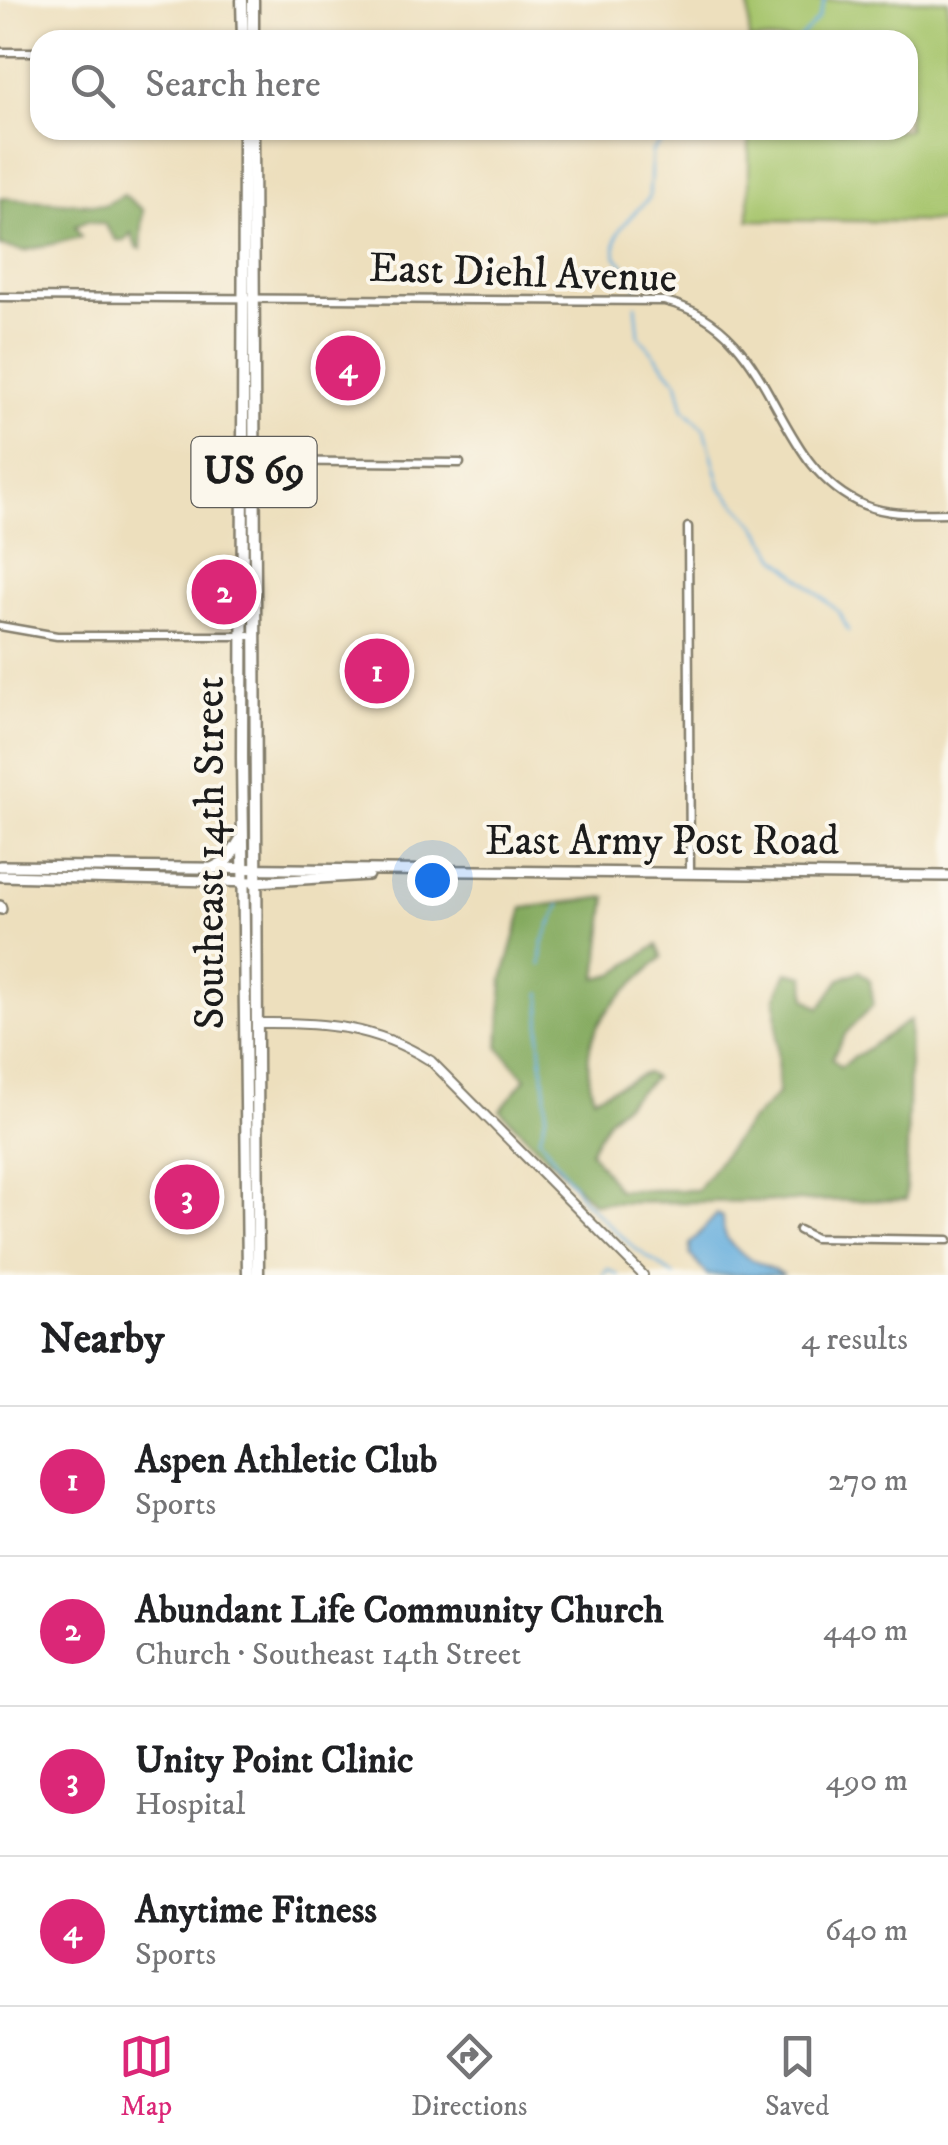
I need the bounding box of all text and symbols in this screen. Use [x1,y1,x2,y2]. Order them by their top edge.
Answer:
search box [30,30,918,140]
icon: search [65,58,120,113]
text: Search here [145,61,321,109]
street label: East Diehl Avenue [368,243,678,305]
pin: 4 [316,330,380,406]
road number: US 69 [192,437,316,507]
pin: 2 [192,554,256,630]
pin: 1 [344,634,410,708]
street label: Southeast 14th Street [185,676,237,1030]
street label: East Army Post Road [485,816,839,868]
your location [407,855,458,906]
pin: 3 [154,1160,220,1234]
text: Nearby [40,1314,164,1366]
text: 4 results [801,1320,908,1360]
text: Aspen Athletic Club [135,1437,437,1485]
text: 1 [67,1461,78,1501]
text: 270 m [828,1461,908,1501]
text: Sports [135,1485,216,1525]
text: Abundant Life Community Church [135,1587,664,1635]
text: 2 [65,1611,80,1651]
text: 440 m [823,1611,908,1651]
text: Church · Southeast 14th Street [135,1635,521,1675]
text: Unity Point Clinic [135,1737,414,1785]
text: 3 [67,1761,78,1801]
text: 490 m [825,1761,908,1801]
text: Hospital [135,1785,245,1825]
text: Anytime Fitness [135,1887,377,1935]
text: 4 [63,1911,82,1951]
text: 640 m [825,1911,908,1951]
text: Sports [135,1935,216,1975]
tab: Map [119,2029,174,2124]
tab: Directions [411,2029,527,2124]
tab: Saved [765,2029,829,2124]

